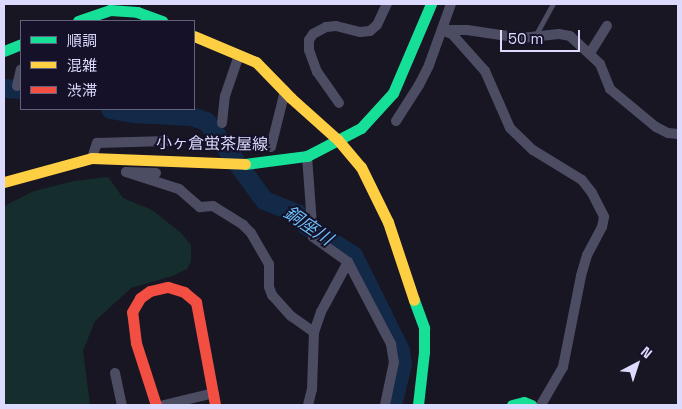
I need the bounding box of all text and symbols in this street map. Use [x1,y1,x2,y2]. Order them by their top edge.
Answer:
legend [20,20,195,110]
scale bar [502,20,582,52]
text: 50 m [508,29,543,48]
text: 順調 [67,31,97,50]
text: 混雑 [67,56,97,75]
text: 渋滞 [67,81,97,100]
street label: 小ヶ倉蛍茶屋線 [156,133,268,155]
water label: 銅座川 [280,202,336,250]
north arrow [612,339,662,389]
text: N [637,343,656,362]

